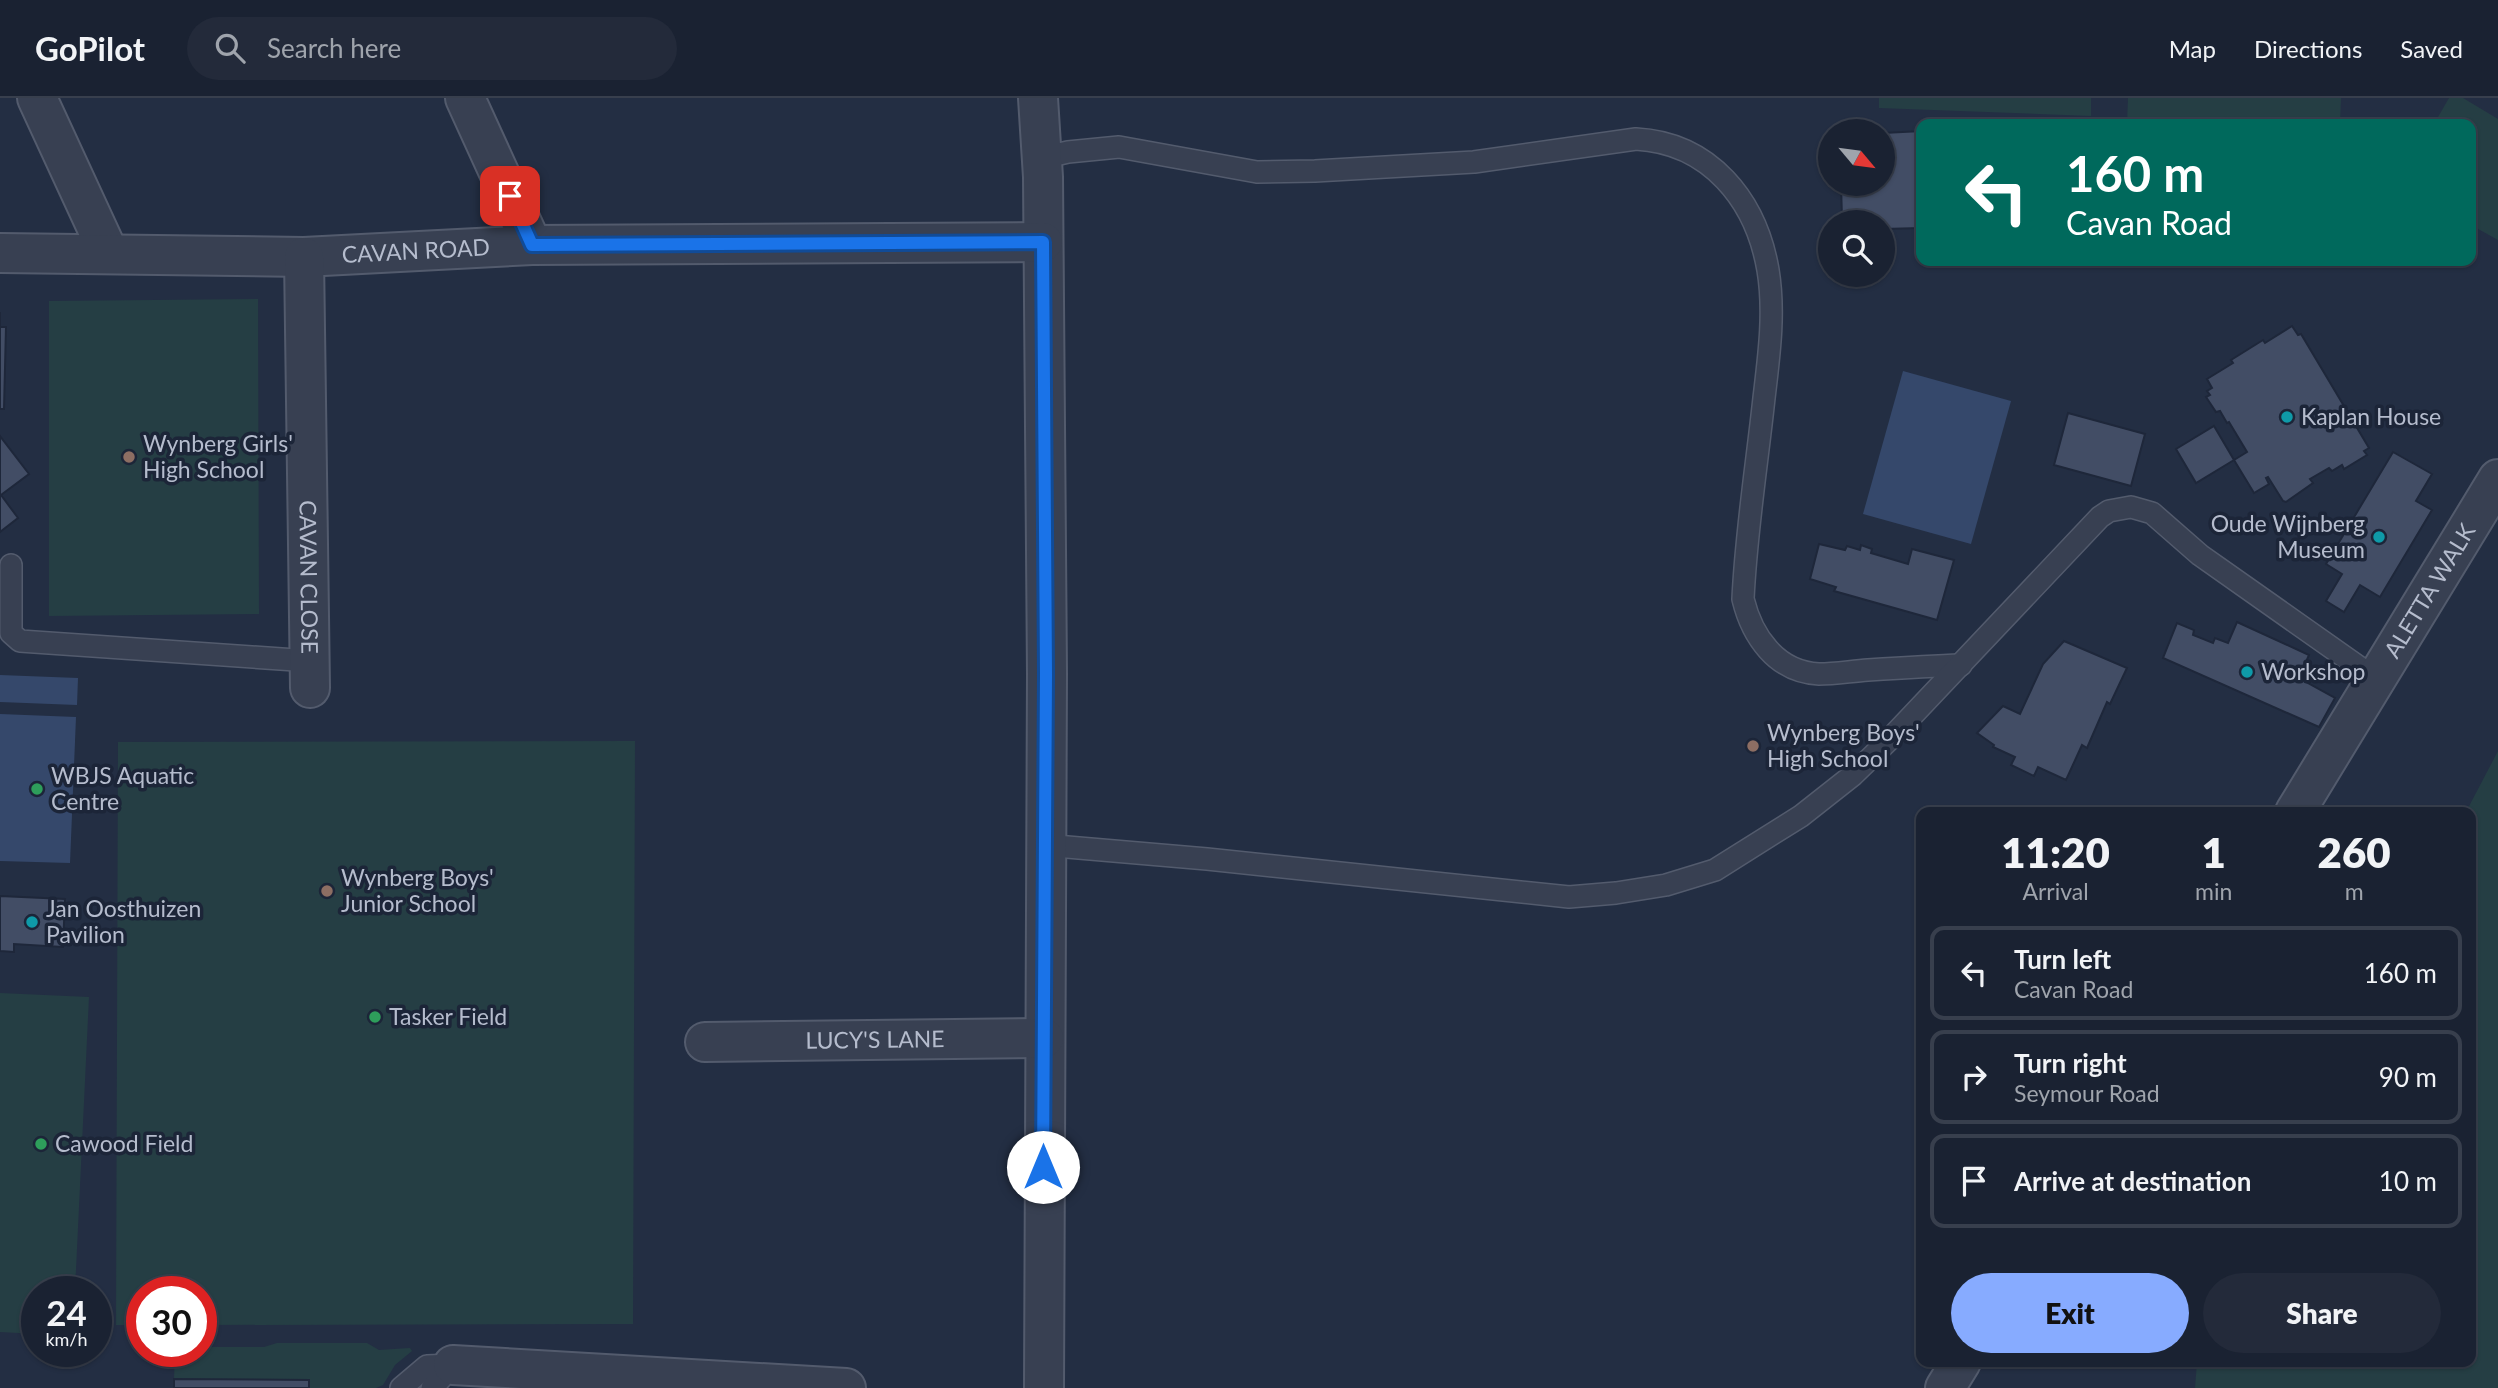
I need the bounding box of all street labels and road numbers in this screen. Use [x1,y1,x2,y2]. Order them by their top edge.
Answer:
street label: CAVAN ROAD [341,232,491,268]
street label: CAVAN CLOSE [294,500,325,654]
street label: ALETTA WALK [2377,517,2481,663]
street label: LUCY'S LANE [805,1024,945,1054]

